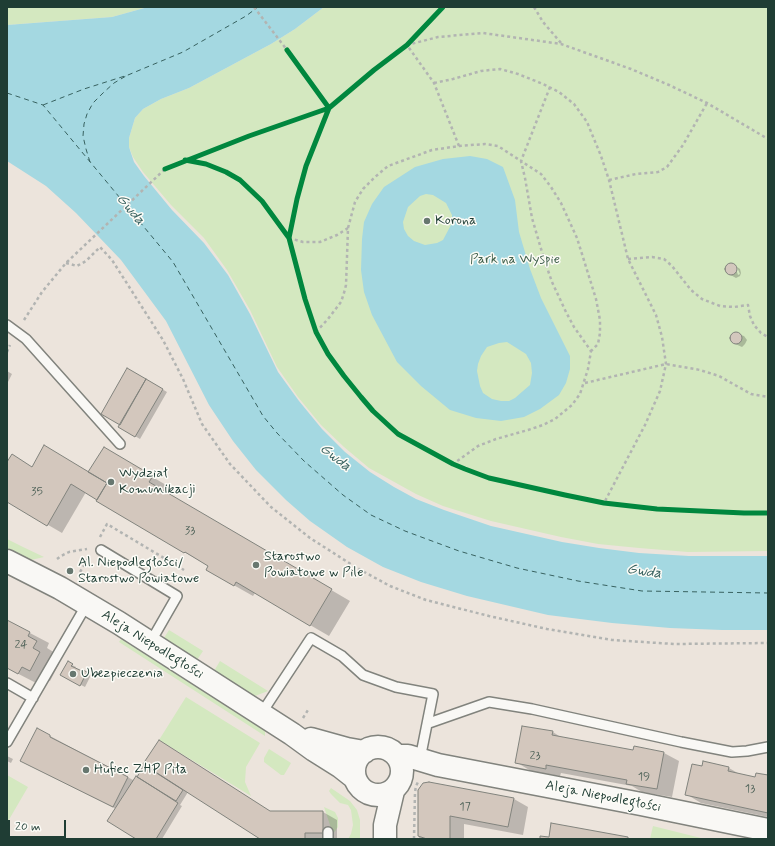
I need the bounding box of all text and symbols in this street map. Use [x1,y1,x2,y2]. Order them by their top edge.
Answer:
water label: Gwda [112,191,148,229]
place label: Korona [435,213,476,229]
marker: Korona [422,216,432,226]
park label: Park na Wyspie [470,252,560,268]
water label: Gwda [316,440,354,476]
place label: Wydział Komunikacji [119,466,196,498]
marker: Wydział Komunikacji [106,477,116,487]
house number: 35 [31,485,43,499]
house number: 33 [185,524,195,538]
place label: Starostwo Powiatowe w Pile [264,549,363,582]
place label: Al. Niepodległości/ Starostwo Powiatowe [78,555,199,588]
marker: Starostwo Powiatowe w Pile [251,560,261,570]
water label: Gwda [625,561,663,583]
marker: Al. Niepodległości/ Starostwo Powiatowe [65,566,75,576]
street label: Aleja Niepodległości [98,607,206,683]
house number: 24 [14,638,28,652]
place label: Ubezpieczenia [81,666,163,682]
marker: Ubezpieczenia [68,669,78,679]
house number: 23 [530,749,540,763]
place label: Hufiec ZHP Piła [94,762,187,778]
marker: Hufiec ZHP Piła [81,765,91,775]
house number: 19 [638,770,650,784]
street label: Aleja Niepodległości [544,778,662,816]
house number: 13 [745,782,755,796]
house number: 17 [459,800,471,814]
scale bar [10,812,68,838]
text: 20 m [15,819,41,835]

